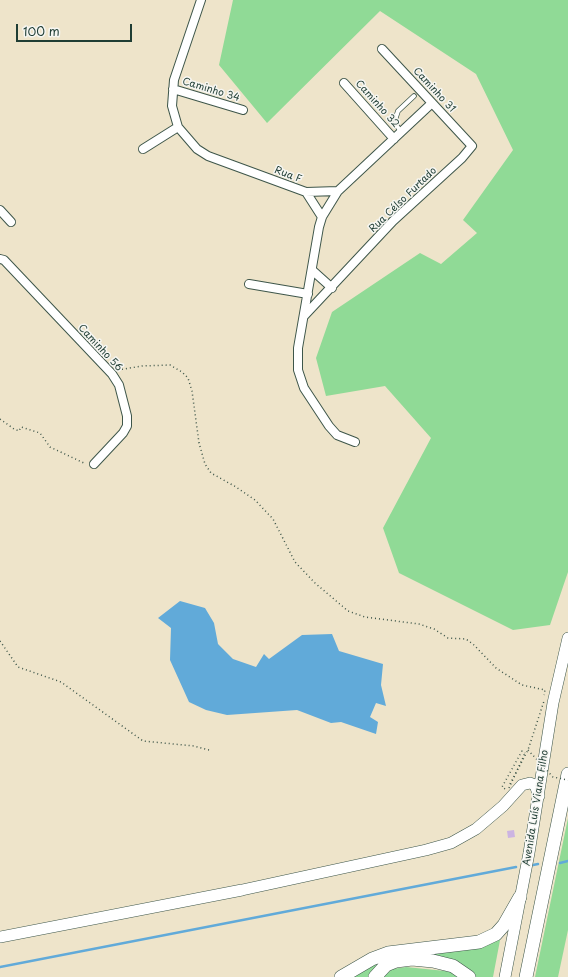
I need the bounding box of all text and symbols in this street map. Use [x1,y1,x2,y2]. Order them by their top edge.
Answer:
scale bar [18,16,134,42]
text: 100 m [23,22,60,40]
street label: Caminho 31 [410,65,458,115]
street label: Caminho 34 [181,76,241,104]
street label: Caminho 32 [353,78,401,130]
street label: Rua F [273,164,303,186]
street label: Rua Célso Furtado [367,165,439,235]
street label: Caminho 56 [75,322,125,374]
street label: Avenida Luís Viana Filho [521,749,551,867]

